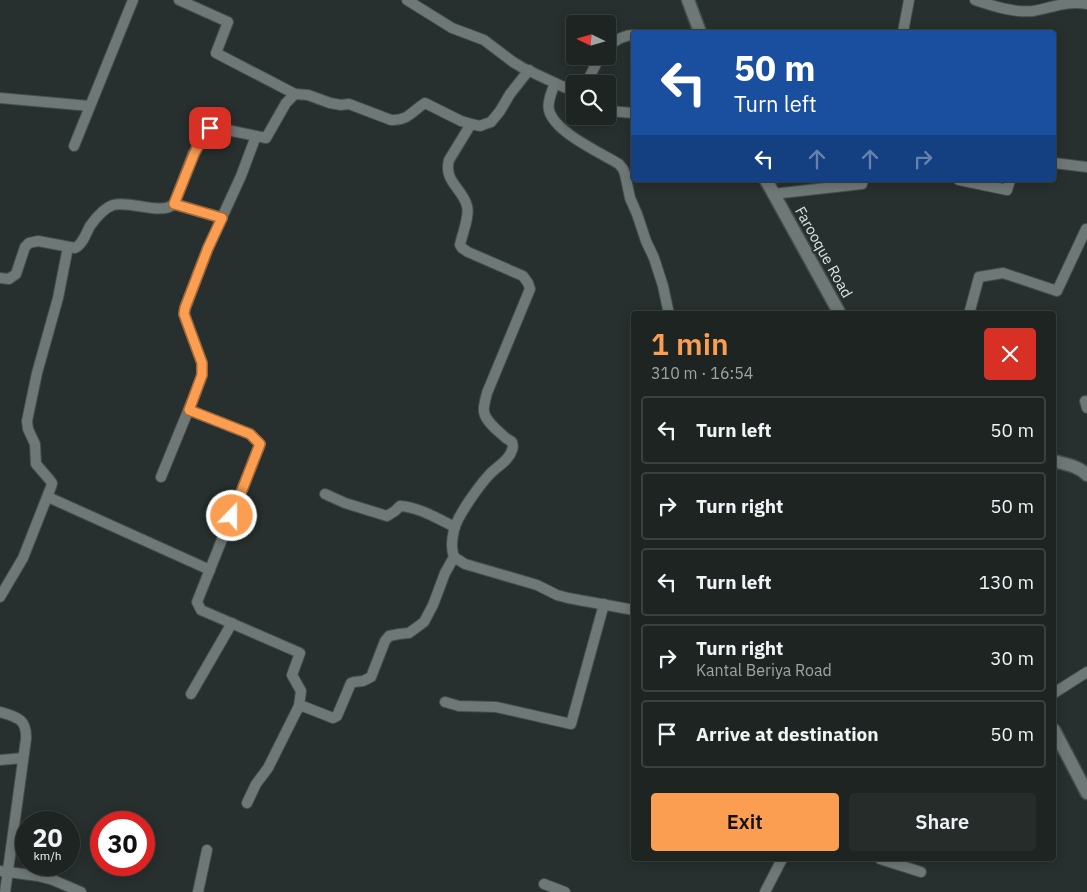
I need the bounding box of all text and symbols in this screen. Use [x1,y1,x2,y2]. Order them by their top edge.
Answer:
north arrow [566,15,616,65]
map controls [566,15,616,125]
text: 50 m [734,45,816,91]
icon: left [651,50,716,115]
button: search [566,75,616,125]
text: Turn left [734,89,817,118]
pin [189,107,231,149]
icon: arrive [196,114,224,142]
icon: left [750,145,778,173]
icon: ahead [803,145,831,173]
icon: ahead [856,145,884,173]
icon: right [909,145,937,173]
street label: Farooque Road [791,203,857,301]
text: 1 min [651,324,729,363]
button: close [984,328,1036,380]
text: 310 m · 16:54 [651,363,753,383]
icon: left [653,416,681,444]
text: Turn left [696,418,772,442]
text: 50 m [990,418,1034,442]
position arrow [205,489,257,541]
icon: right [653,492,681,520]
text: Turn right [696,494,783,518]
text: 50 m [990,494,1034,518]
icon: left [653,568,681,596]
text: Turn left [696,570,772,594]
text: 130 m [979,570,1034,594]
text: Turn right [696,636,783,660]
icon: right [653,644,681,672]
text: 30 m [990,646,1034,670]
text: Kantal Beriya Road [696,660,832,680]
icon: arrive [653,720,681,748]
text: Arrive at destination [696,722,879,746]
text: 50 m [990,722,1034,746]
button: Exit [651,793,839,851]
button: Share [849,793,1036,851]
speed limit sign: 30 [90,811,155,876]
text: 20 [32,821,63,854]
text: km/h [33,848,62,863]

